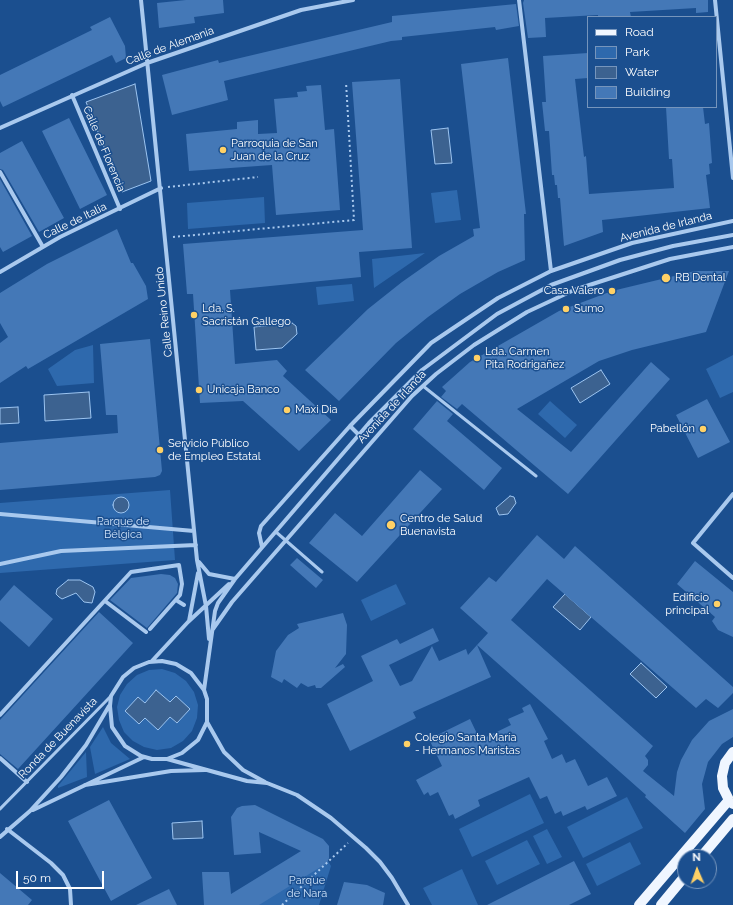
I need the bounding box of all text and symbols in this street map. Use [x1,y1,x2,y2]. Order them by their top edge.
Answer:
legend [587,16,717,108]
street label: Calle de Alemania [124,24,216,68]
text: Road [625,25,654,39]
text: Park [625,45,650,59]
text: Water [625,65,659,79]
text: Building [625,85,671,99]
street label: Calle de Florencia [80,104,128,194]
place label: Parroquia de San Juan de la Cruz [231,137,318,163]
marker: Parroquia de San Juan de la Cruz [218,145,228,155]
street label: Calle de Italia [41,200,109,242]
street label: Avenida de Irlanda [619,209,713,245]
street label: Calle Reino Unido [153,266,175,358]
place label: RB Dental [675,271,726,285]
marker: RB Dental [660,272,672,284]
place label: Casa Valero [544,284,604,298]
marker: Casa Valero [607,286,617,296]
place label: Lda. S. Sacristán Gallego [202,302,291,328]
place label: Sumo [574,302,604,316]
marker: Sumo [561,304,571,314]
marker: Lda. S. Sacristán Gallego [189,310,199,320]
place label: Lda. Carmen Pita Rodrigañez [485,345,564,371]
marker: Lda. Carmen Pita Rodrigañez [472,353,482,363]
street label: Avenida de Irlanda [355,368,429,446]
place label: Unicaja Banco [207,383,280,397]
marker: Unicaja Banco [194,385,204,395]
place label: Maxi Dia [295,403,338,417]
marker: Maxi Dia [282,405,292,415]
place label: Pabellón [650,422,695,436]
marker: Pabellón [698,424,708,434]
place label: Servicio Público de Empleo Estatal [168,437,261,463]
marker: Servicio Público de Empleo Estatal [155,445,165,455]
place label: Centro de Salud Buenavista [400,512,482,538]
park label: Parque de Bélgica [97,515,149,541]
marker: Centro de Salud Buenavista [385,519,397,531]
place label: Edificio principal [665,591,709,617]
marker: Edificio principal [712,599,722,609]
street label: Ronda de Buenavista [16,695,100,781]
place label: Colegio Santa María - Hermanos Maristas [415,731,520,757]
marker: Colegio Santa María - Hermanos Maristas [402,739,412,749]
north arrow [677,849,717,889]
text: N [692,851,701,864]
scale bar [18,863,106,889]
text: 50 m [23,871,51,885]
park label: Parque de Nara [287,874,327,900]

